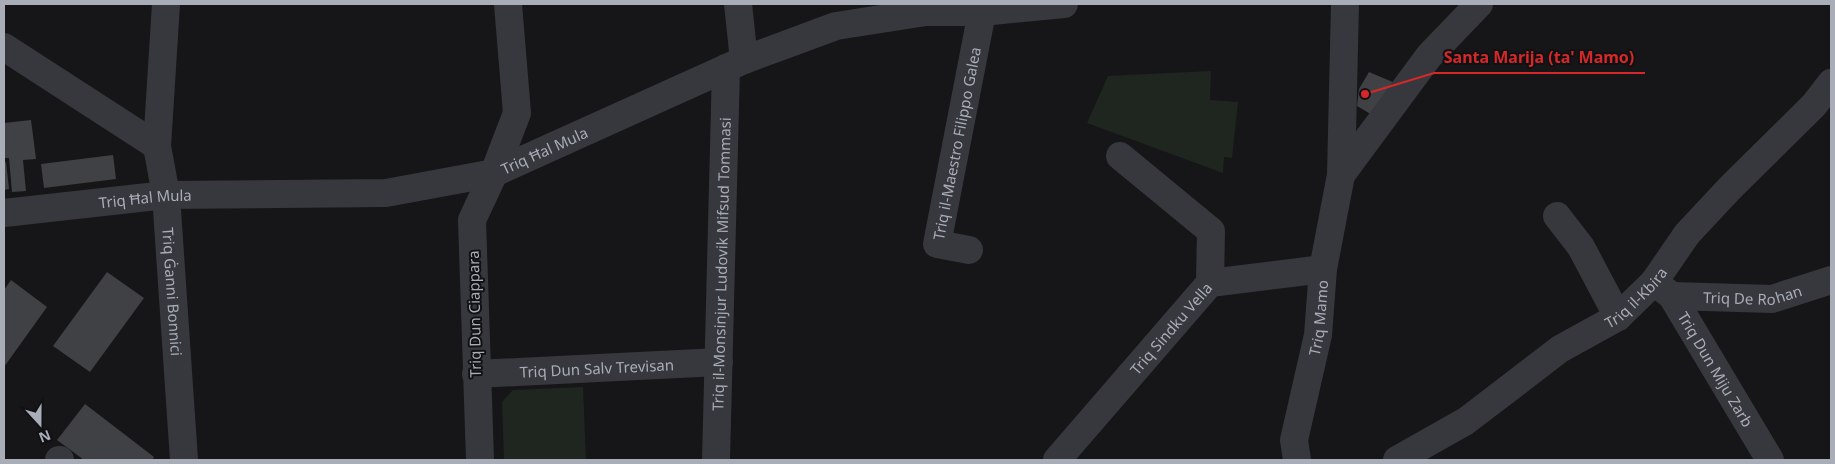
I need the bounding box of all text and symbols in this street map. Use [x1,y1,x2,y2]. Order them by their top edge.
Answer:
callout: Santa Marija (ta' Mamo) [1434,42,1645,73]
street label: Triq il-Maestro Filippo Galea [928,45,985,242]
text: Santa Marija (ta' Mamo) [1444,46,1634,68]
street label: Triq il-Monsinjur Ludovik Mifsud Tommasi [707,117,735,411]
street label: Triq Ħal Mula [498,122,591,179]
street label: Triq Ħal Mula [98,185,192,212]
street label: Triq Ġanni Bonnici [158,227,187,357]
street label: Triq Dun Ciappara [463,250,485,378]
street label: Triq il-Kbira [1601,263,1671,333]
street label: Triq Sindku Vella [1125,278,1216,379]
street label: Triq Mamo [1304,279,1332,358]
street label: Triq De Rohan [1703,280,1804,309]
street label: Triq Dun Miju Zarb [1673,308,1758,431]
street label: Triq Dun Salv Trevisan [519,354,674,382]
north arrow [15,399,65,449]
text: N [36,426,54,448]

